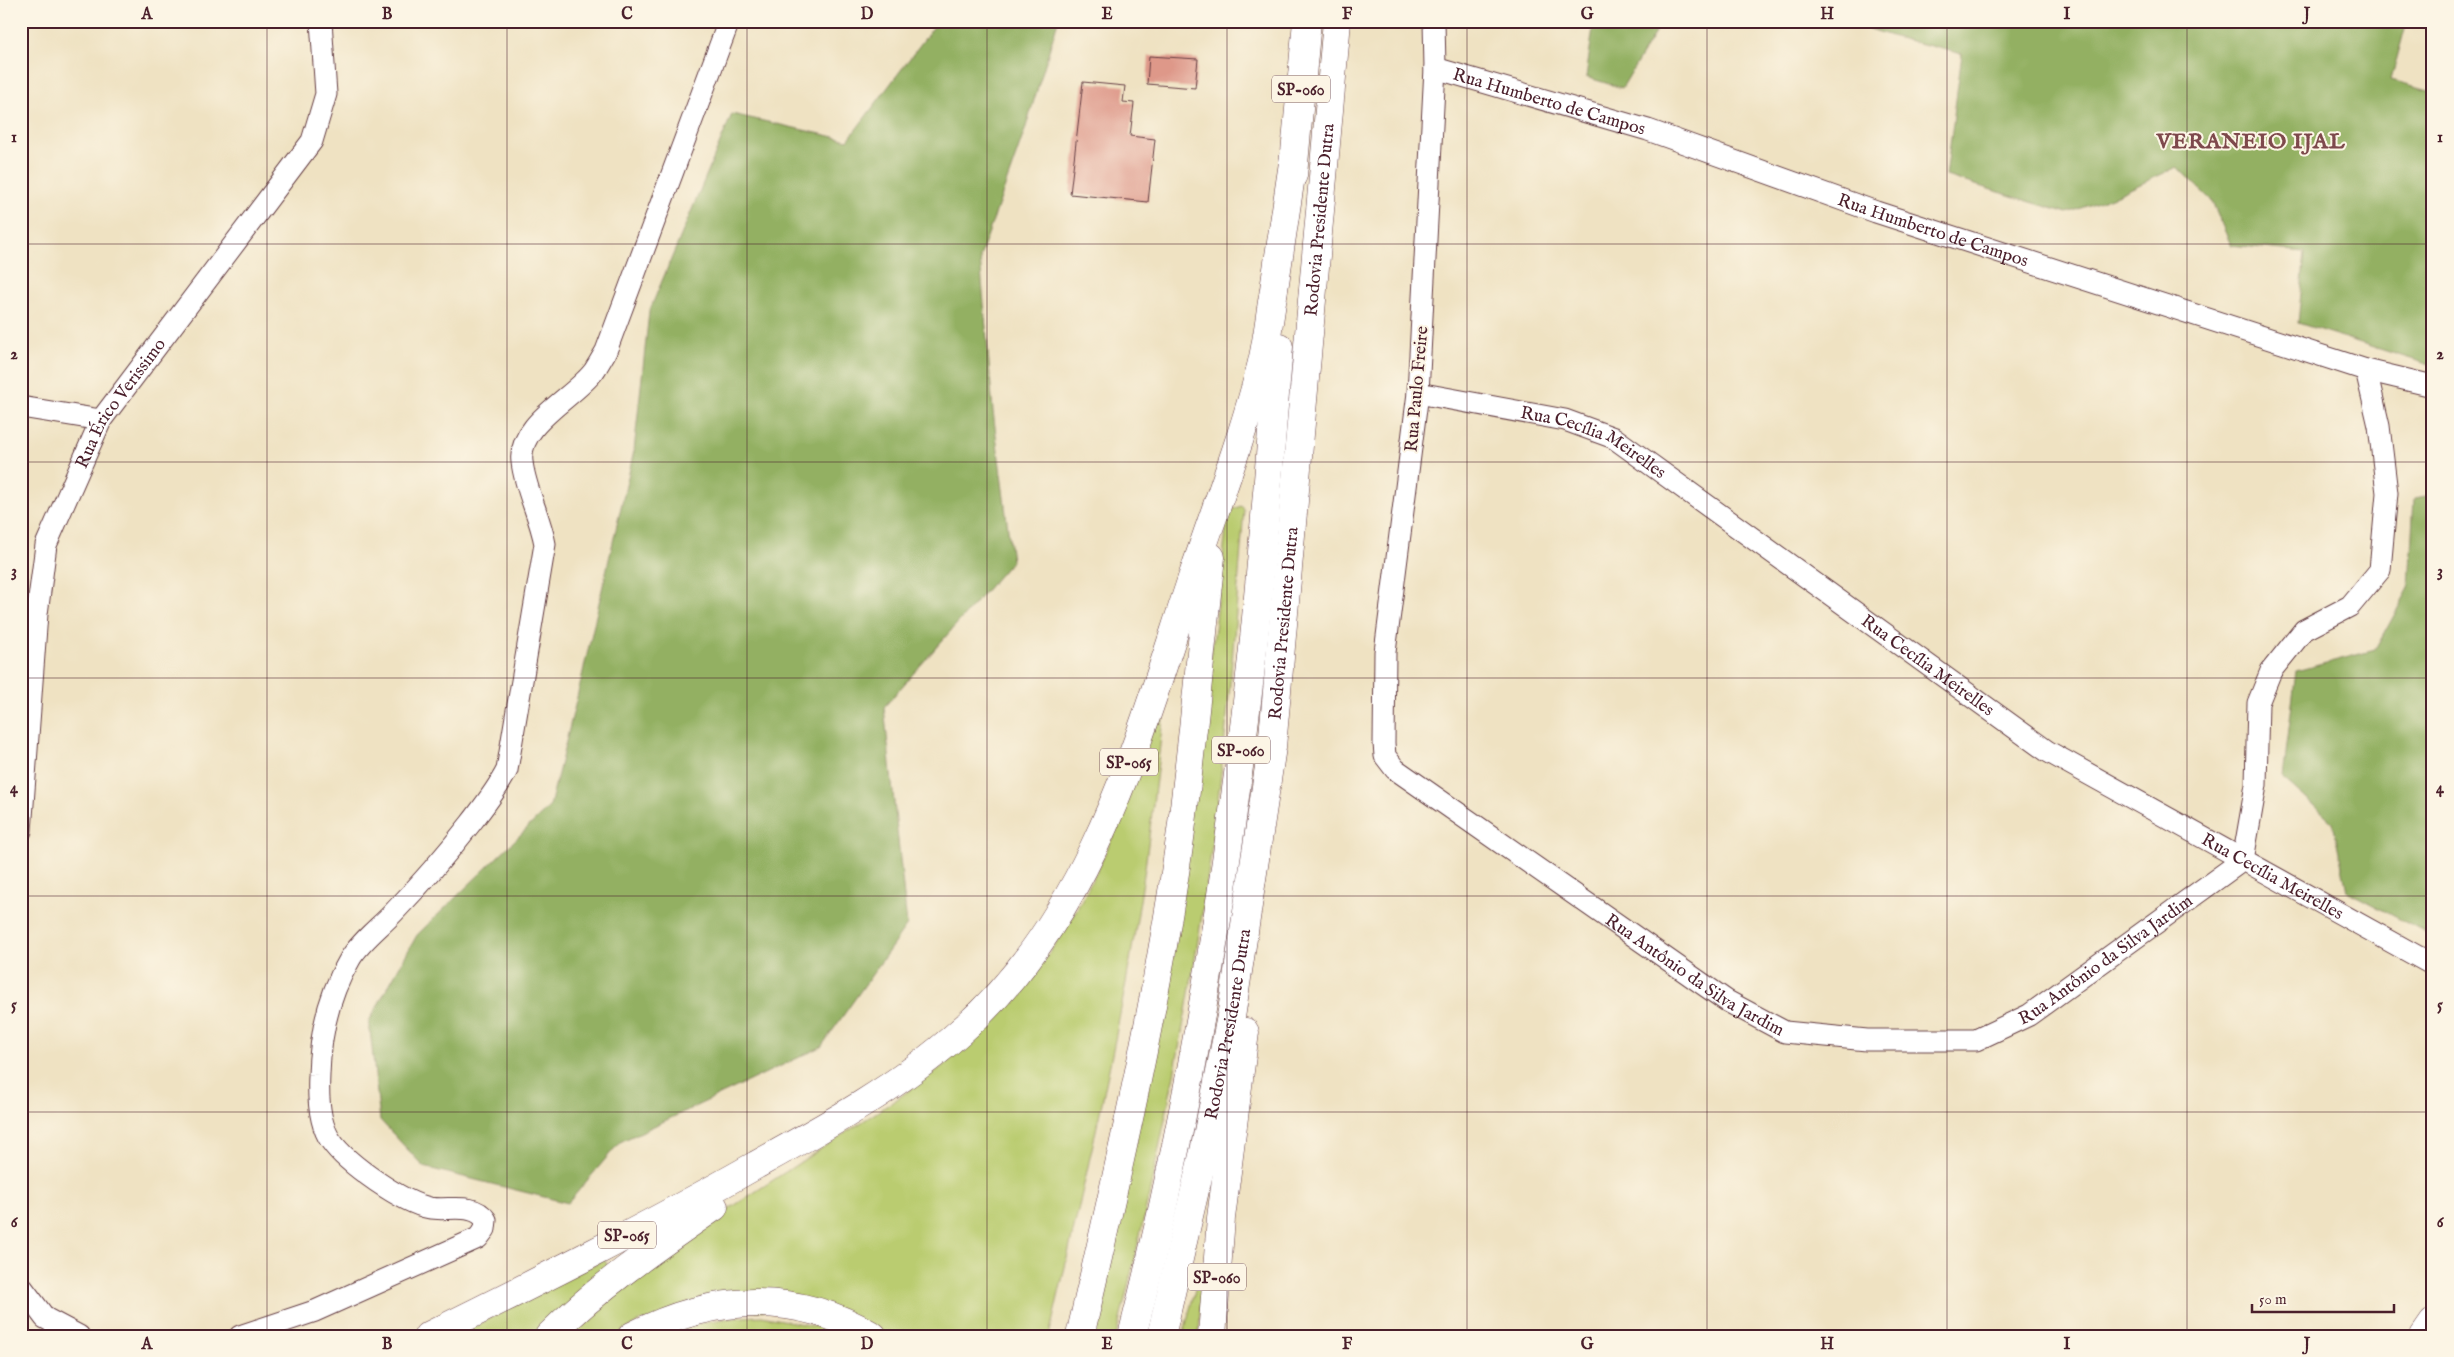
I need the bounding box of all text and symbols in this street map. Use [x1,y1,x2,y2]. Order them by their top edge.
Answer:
text: A [141,5,154,25]
text: B [382,5,393,25]
text: C [621,5,633,25]
text: D [861,5,874,25]
text: E [1101,5,1113,25]
text: F [1342,5,1353,25]
text: G [1581,5,1594,25]
text: H [1820,5,1834,25]
text: I [2064,5,2071,25]
text: J [2302,5,2311,25]
street label: Rua Humberto de Campos [1450,64,1648,142]
road number: SP-060 [1272,76,1330,102]
street label: Rodovia Presidente Dutra [1301,122,1341,317]
text: 1 [11,128,17,148]
district label: VERANEIO IJAL [2155,128,2346,156]
text: 1 [2437,128,2443,148]
street label: Rua Humberto de Campos [1834,189,2031,273]
street label: Rua Paulo Freire [1401,325,1434,453]
street label: Rua Érico Verissimo [71,334,172,472]
text: 2 [10,345,18,365]
text: 2 [2436,345,2444,365]
street label: Rua Cecília Meirelles [1518,402,1670,485]
street label: Rodovia Presidente Dutra [1264,526,1305,721]
text: 3 [11,562,17,582]
text: 3 [2437,562,2443,582]
street label: Rua Cecília Meirelles [1856,610,1998,722]
road number: SP-060 [1212,736,1270,764]
road number: SP-065 [1100,749,1158,776]
text: 4 [10,779,19,799]
text: 4 [2436,779,2445,799]
street label: Rua Cecília Meirelles [2197,829,2347,926]
street label: Rua Antônio da Silva Jardim [2015,890,2198,1031]
street label: Rua Antônio da Silva Jardim [1600,909,1788,1043]
street label: Rodovia Presidente Dutra [1201,927,1257,1122]
text: 5 [11,996,17,1016]
text: 5 [2437,996,2443,1016]
text: 6 [11,1213,19,1233]
text: 6 [2437,1213,2445,1233]
road number: SP-065 [598,1222,656,1248]
road number: SP-060 [1188,1264,1246,1290]
scale bar [2252,1282,2394,1314]
text: 50 m [2259,1290,2287,1309]
text: A [141,1335,154,1355]
text: B [382,1335,393,1355]
text: C [621,1335,633,1355]
text: D [861,1335,874,1355]
text: E [1101,1335,1113,1355]
text: F [1342,1335,1353,1355]
text: G [1581,1335,1594,1355]
text: H [1820,1335,1834,1355]
text: I [2064,1335,2071,1355]
text: J [2302,1335,2311,1355]

